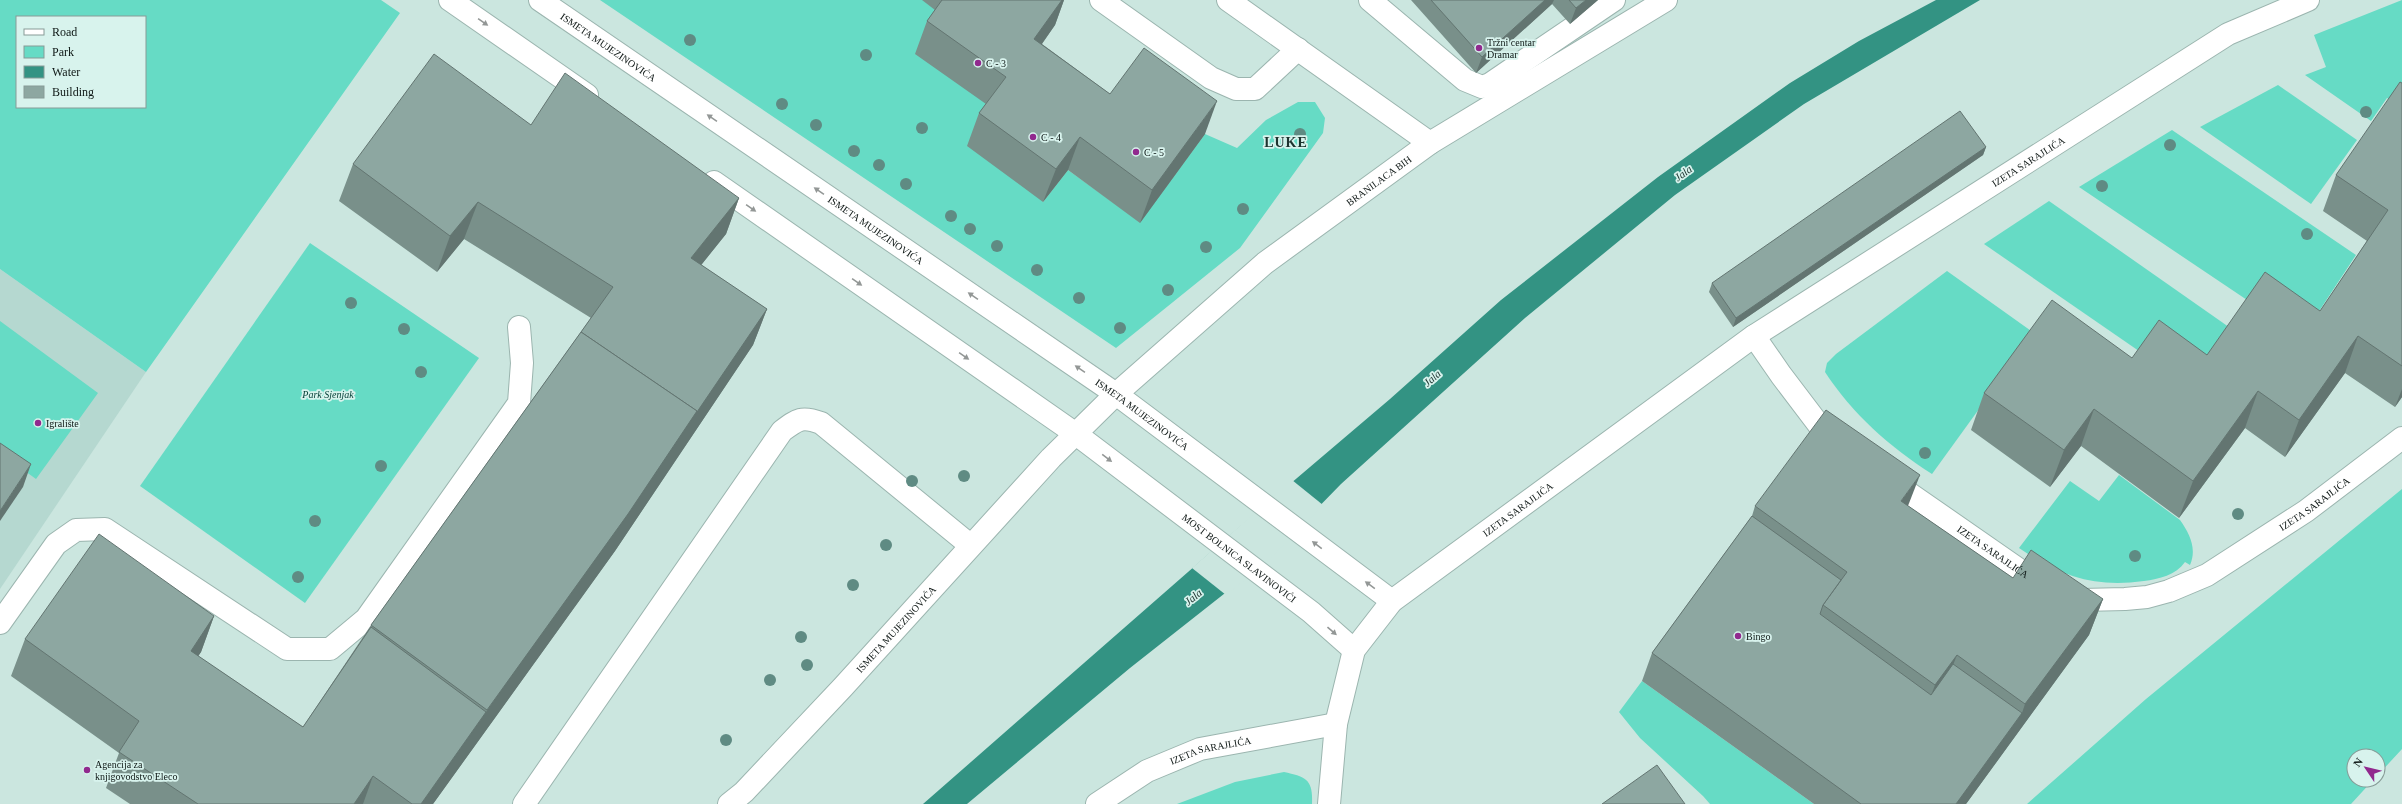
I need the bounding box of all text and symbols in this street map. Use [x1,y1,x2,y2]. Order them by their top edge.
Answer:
street label: ISMETA MUJEZINOVIĆA [558,11,659,84]
legend [16,16,146,108]
one-way arrow [477,18,488,26]
text: Road [52,25,77,39]
place label: Tržni centar Dramar [1487,37,1536,60]
marker: Tržni centar Dramar [1474,43,1484,53]
text: Park [52,45,74,59]
marker: C - 3 [973,58,983,68]
place label: C - 3 [986,58,1006,69]
text: Water [52,65,80,79]
text: Building [52,85,94,99]
one-way arrow [707,114,717,122]
marker: C - 4 [1028,132,1038,142]
place label: C - 4 [1041,132,1061,143]
street label: IZETA SARAJLIĆA [1990,134,2067,189]
district label: LUKE [1264,135,1308,150]
marker: C - 5 [1131,147,1141,157]
place label: C - 5 [1144,147,1164,158]
street label: BRANILACA BIH [1344,154,1414,208]
water label: Jala [1672,162,1695,183]
one-way arrow [814,187,824,195]
street label: ISMETA MUJEZINOVIĆA [826,194,926,267]
one-way arrow [745,204,756,212]
one-way arrow [852,278,863,286]
one-way arrow [968,292,978,300]
one-way arrow [959,352,969,360]
one-way arrow [1075,365,1085,373]
water label: Jala [1421,367,1443,389]
street label: ISMETA MUJEZINOVIĆA [1093,377,1191,453]
park label: Park Sjenjak [301,389,354,400]
marker: Igralište [33,418,43,428]
place label: Igralište [46,418,79,429]
one-way arrow [1102,454,1113,462]
street label: IZETA SARAJLIĆA [2277,474,2352,533]
street label: IZETA SARAJLIĆA [1481,480,1556,539]
street label: MOST BOLNICA SLAVINOVIĆI [1180,512,1298,605]
street label: IZETA SARAJLIĆA [1955,523,2031,581]
one-way arrow [1311,541,1322,549]
one-way arrow [1364,581,1375,589]
street label: ISMETA MUJEZINOVIĆA [854,583,939,675]
water label: Jala [1182,586,1205,608]
one-way arrow [1327,627,1338,636]
marker: Bingo [1733,631,1743,641]
place label: Bingo [1746,631,1770,642]
street label: IZETA SARAJLIĆA [1168,735,1253,767]
north arrow [2346,748,2386,788]
text: N [2351,756,2365,769]
place label: Agencija za knjigovodstvo Eleco [95,759,178,782]
marker: Agencija za knjigovodstvo Eleco [82,765,92,775]

